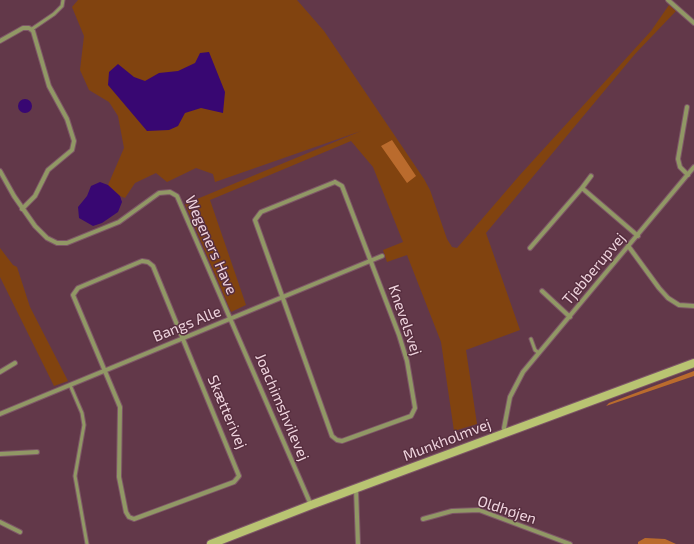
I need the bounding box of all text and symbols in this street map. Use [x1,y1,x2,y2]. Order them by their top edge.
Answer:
street label: Wegeners Have [181,193,241,297]
street label: Tjebberupvej [559,229,629,309]
street label: Knevelsvej [385,282,425,358]
street label: Bangs Alle [150,302,224,346]
street label: Joachimshvilevej [251,351,313,463]
street label: Skætterivej [203,373,251,451]
street label: Munkholmvej [401,415,493,465]
street label: Oldhøjen [475,492,539,528]

